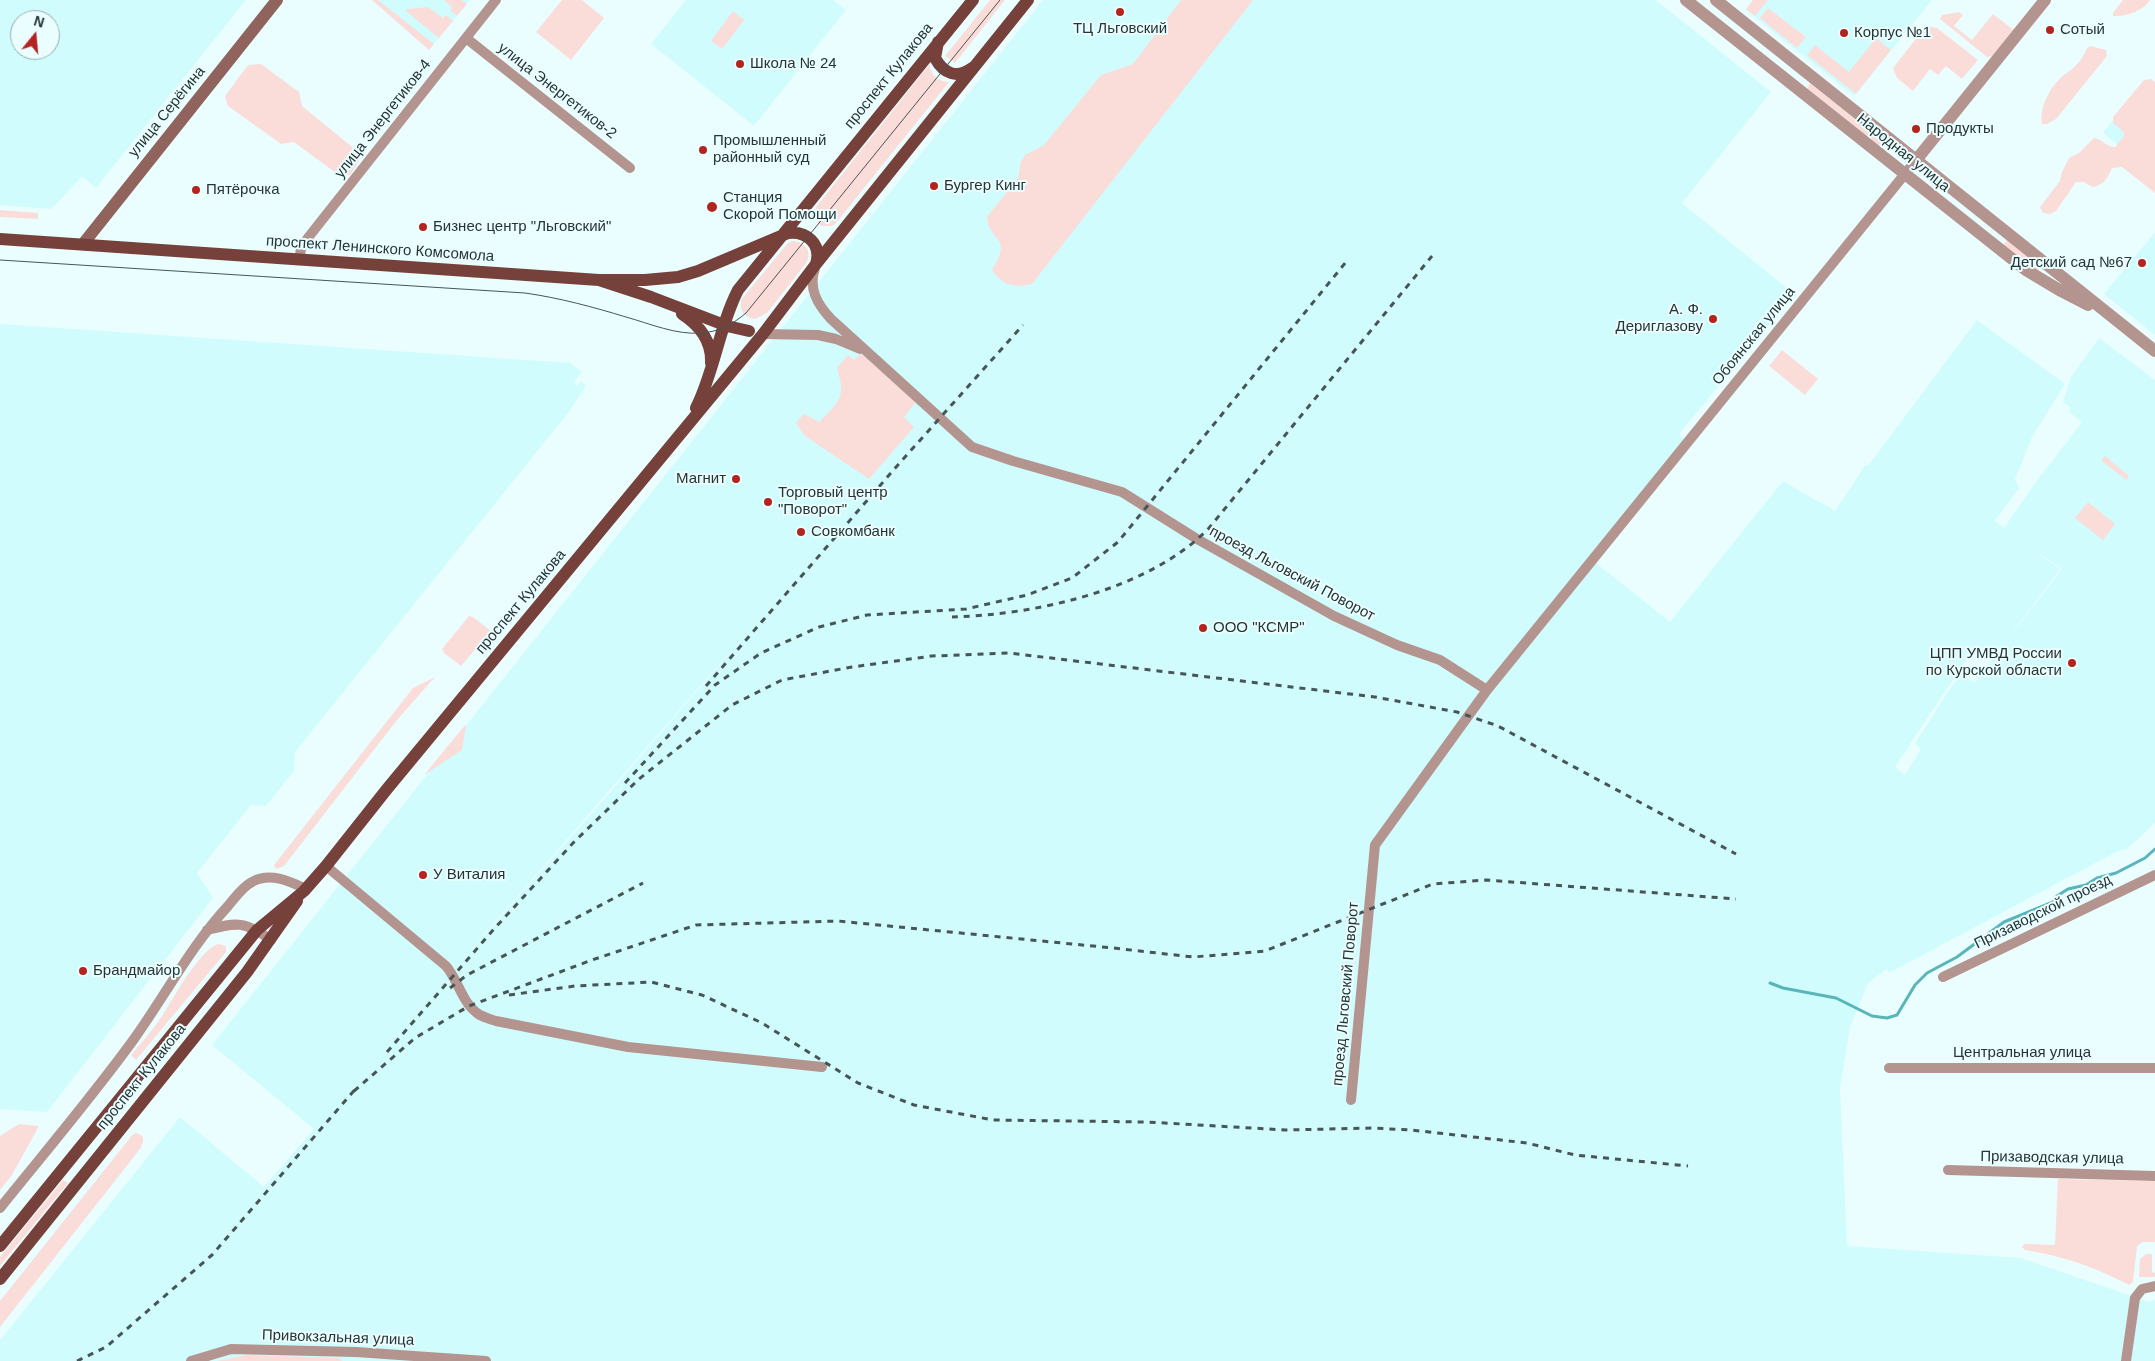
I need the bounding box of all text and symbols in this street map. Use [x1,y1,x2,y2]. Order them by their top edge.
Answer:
marker: ТЦ Льговский [1114,6,1126,18]
north arrow [10,10,60,60]
text: N [32,12,46,31]
street label: проспект Кулакова [841,20,937,132]
place label: ТЦ Льговский [1073,20,1167,38]
place label: Сотый [2060,21,2105,39]
place label: Корпус №1 [1854,24,1931,42]
marker: Сотый [2044,24,2056,36]
marker: Корпус №1 [1838,27,1850,39]
street label: улица Энергетиков-2 [494,39,620,143]
place label: Школа № 24 [750,55,837,73]
street label: улица Энергетиков-4 [331,56,435,182]
marker: Школа № 24 [734,58,746,70]
street label: улица Серёгина [125,63,209,161]
street label: Народная улица [1853,110,1953,196]
place label: Продукты [1926,120,1994,138]
marker: Продукты [1910,123,1922,135]
place label: Промышленный районный суд [713,132,826,167]
marker: Промышленный районный суд [697,144,709,156]
place label: Бургер Кинг [944,177,1026,195]
marker: Бургер Кинг [928,180,940,192]
place label: Пятёрочка [206,181,280,199]
marker: Пятёрочка [190,184,202,196]
place label: Станция Скорой Помощи [723,189,837,224]
marker: Станция Скорой Помощи [705,200,719,214]
place label: Бизнес центр "Льговский" [433,218,611,236]
marker: Бизнес центр "Льговский" [417,221,429,233]
street label: проспект Ленинского Комсомола [265,232,495,266]
place label: Детский сад №67 [2011,254,2132,272]
marker: Детский сад №67 [2136,257,2148,269]
street label: Обоянская улица [1709,283,1799,389]
place label: А. Ф. Дериглазову [1616,301,1703,336]
marker: А. Ф. Дериглазову [1707,313,1719,325]
place label: Магнит [676,470,726,488]
marker: Магнит [730,473,742,485]
place label: Торговый центр "Поворот" [778,484,888,519]
marker: Торговый центр "Поворот" [762,496,774,508]
place label: Совкомбанк [811,523,895,541]
street label: проезд Льговский Поворот [1206,523,1378,625]
marker: Совкомбанк [795,526,807,538]
street label: проспект Кулакова [472,546,570,658]
place label: ООО "КСМР" [1213,619,1305,637]
marker: ООО "КСМР" [1197,622,1209,634]
place label: ЦПП УМВД России по Курской области [1926,645,2062,680]
marker: ЦПП УМВД России по Курской области [2066,657,2078,669]
place label: У Виталия [433,866,505,884]
marker: У Виталия [417,869,429,881]
street label: Призаводской проезд [1971,871,2115,953]
street label: проезд Льговский Поворот [1329,901,1363,1087]
place label: Брандмайор [93,962,180,980]
marker: Брандмайор [77,965,89,977]
street label: проспект Кулакова [94,1021,190,1133]
street label: Центральная улица [1953,1044,2091,1062]
street label: Призаводская улица [1980,1148,2124,1168]
street label: Привокзальная улица [262,1326,414,1350]

